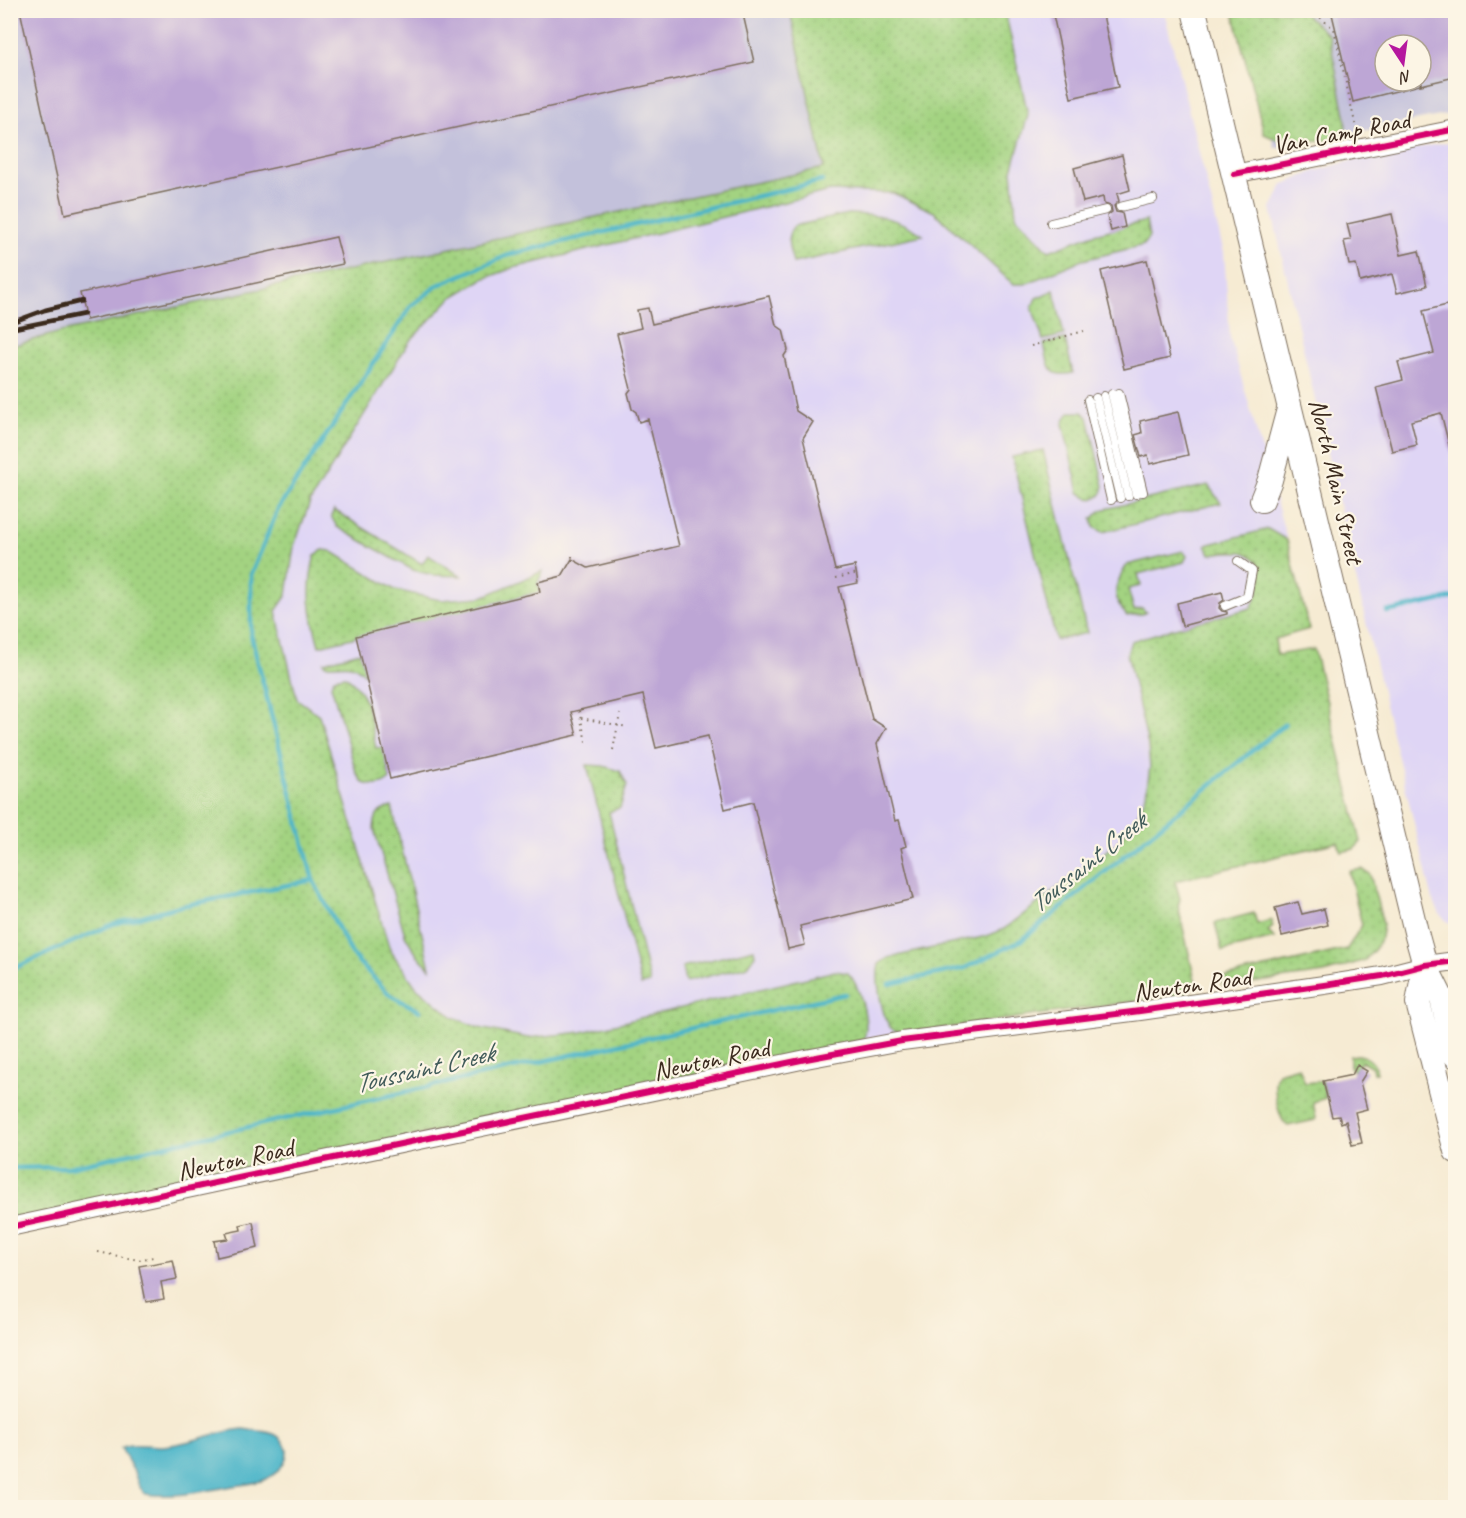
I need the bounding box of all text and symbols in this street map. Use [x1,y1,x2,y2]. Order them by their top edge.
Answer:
north arrow [1373,33,1433,93]
text: N [1396,66,1413,88]
street label: Van Camp Road [1270,102,1416,162]
street label: North Main Street [1301,395,1372,569]
water label: Toussaint Creek [1021,801,1157,920]
street label: Newton Road [1131,959,1257,1009]
street label: Newton Road [650,1030,776,1088]
water label: Toussaint Creek [351,1034,502,1100]
street label: Newton Road [174,1130,300,1188]

